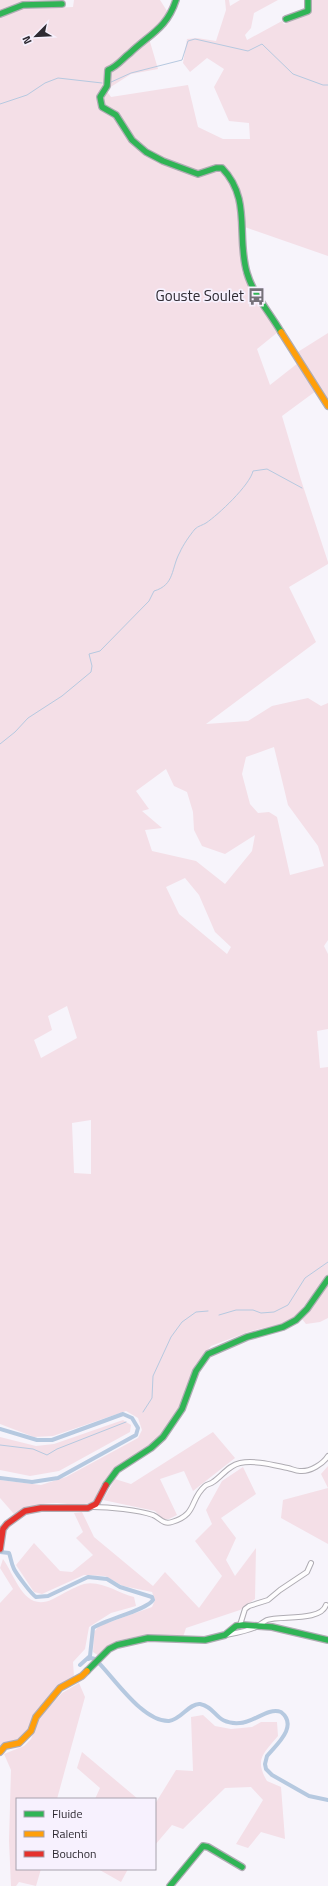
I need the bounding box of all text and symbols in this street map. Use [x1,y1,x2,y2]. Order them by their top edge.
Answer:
north arrow [16,16,56,56]
text: N [18,33,36,47]
place label: Gouste Soulet [155,284,245,307]
bus stop icon: Gouste Soulet [247,286,267,306]
legend [16,1798,156,1870]
text: Fluide [52,1804,83,1823]
text: Ralenti [52,1824,87,1843]
text: Bouchon [52,1844,97,1863]

